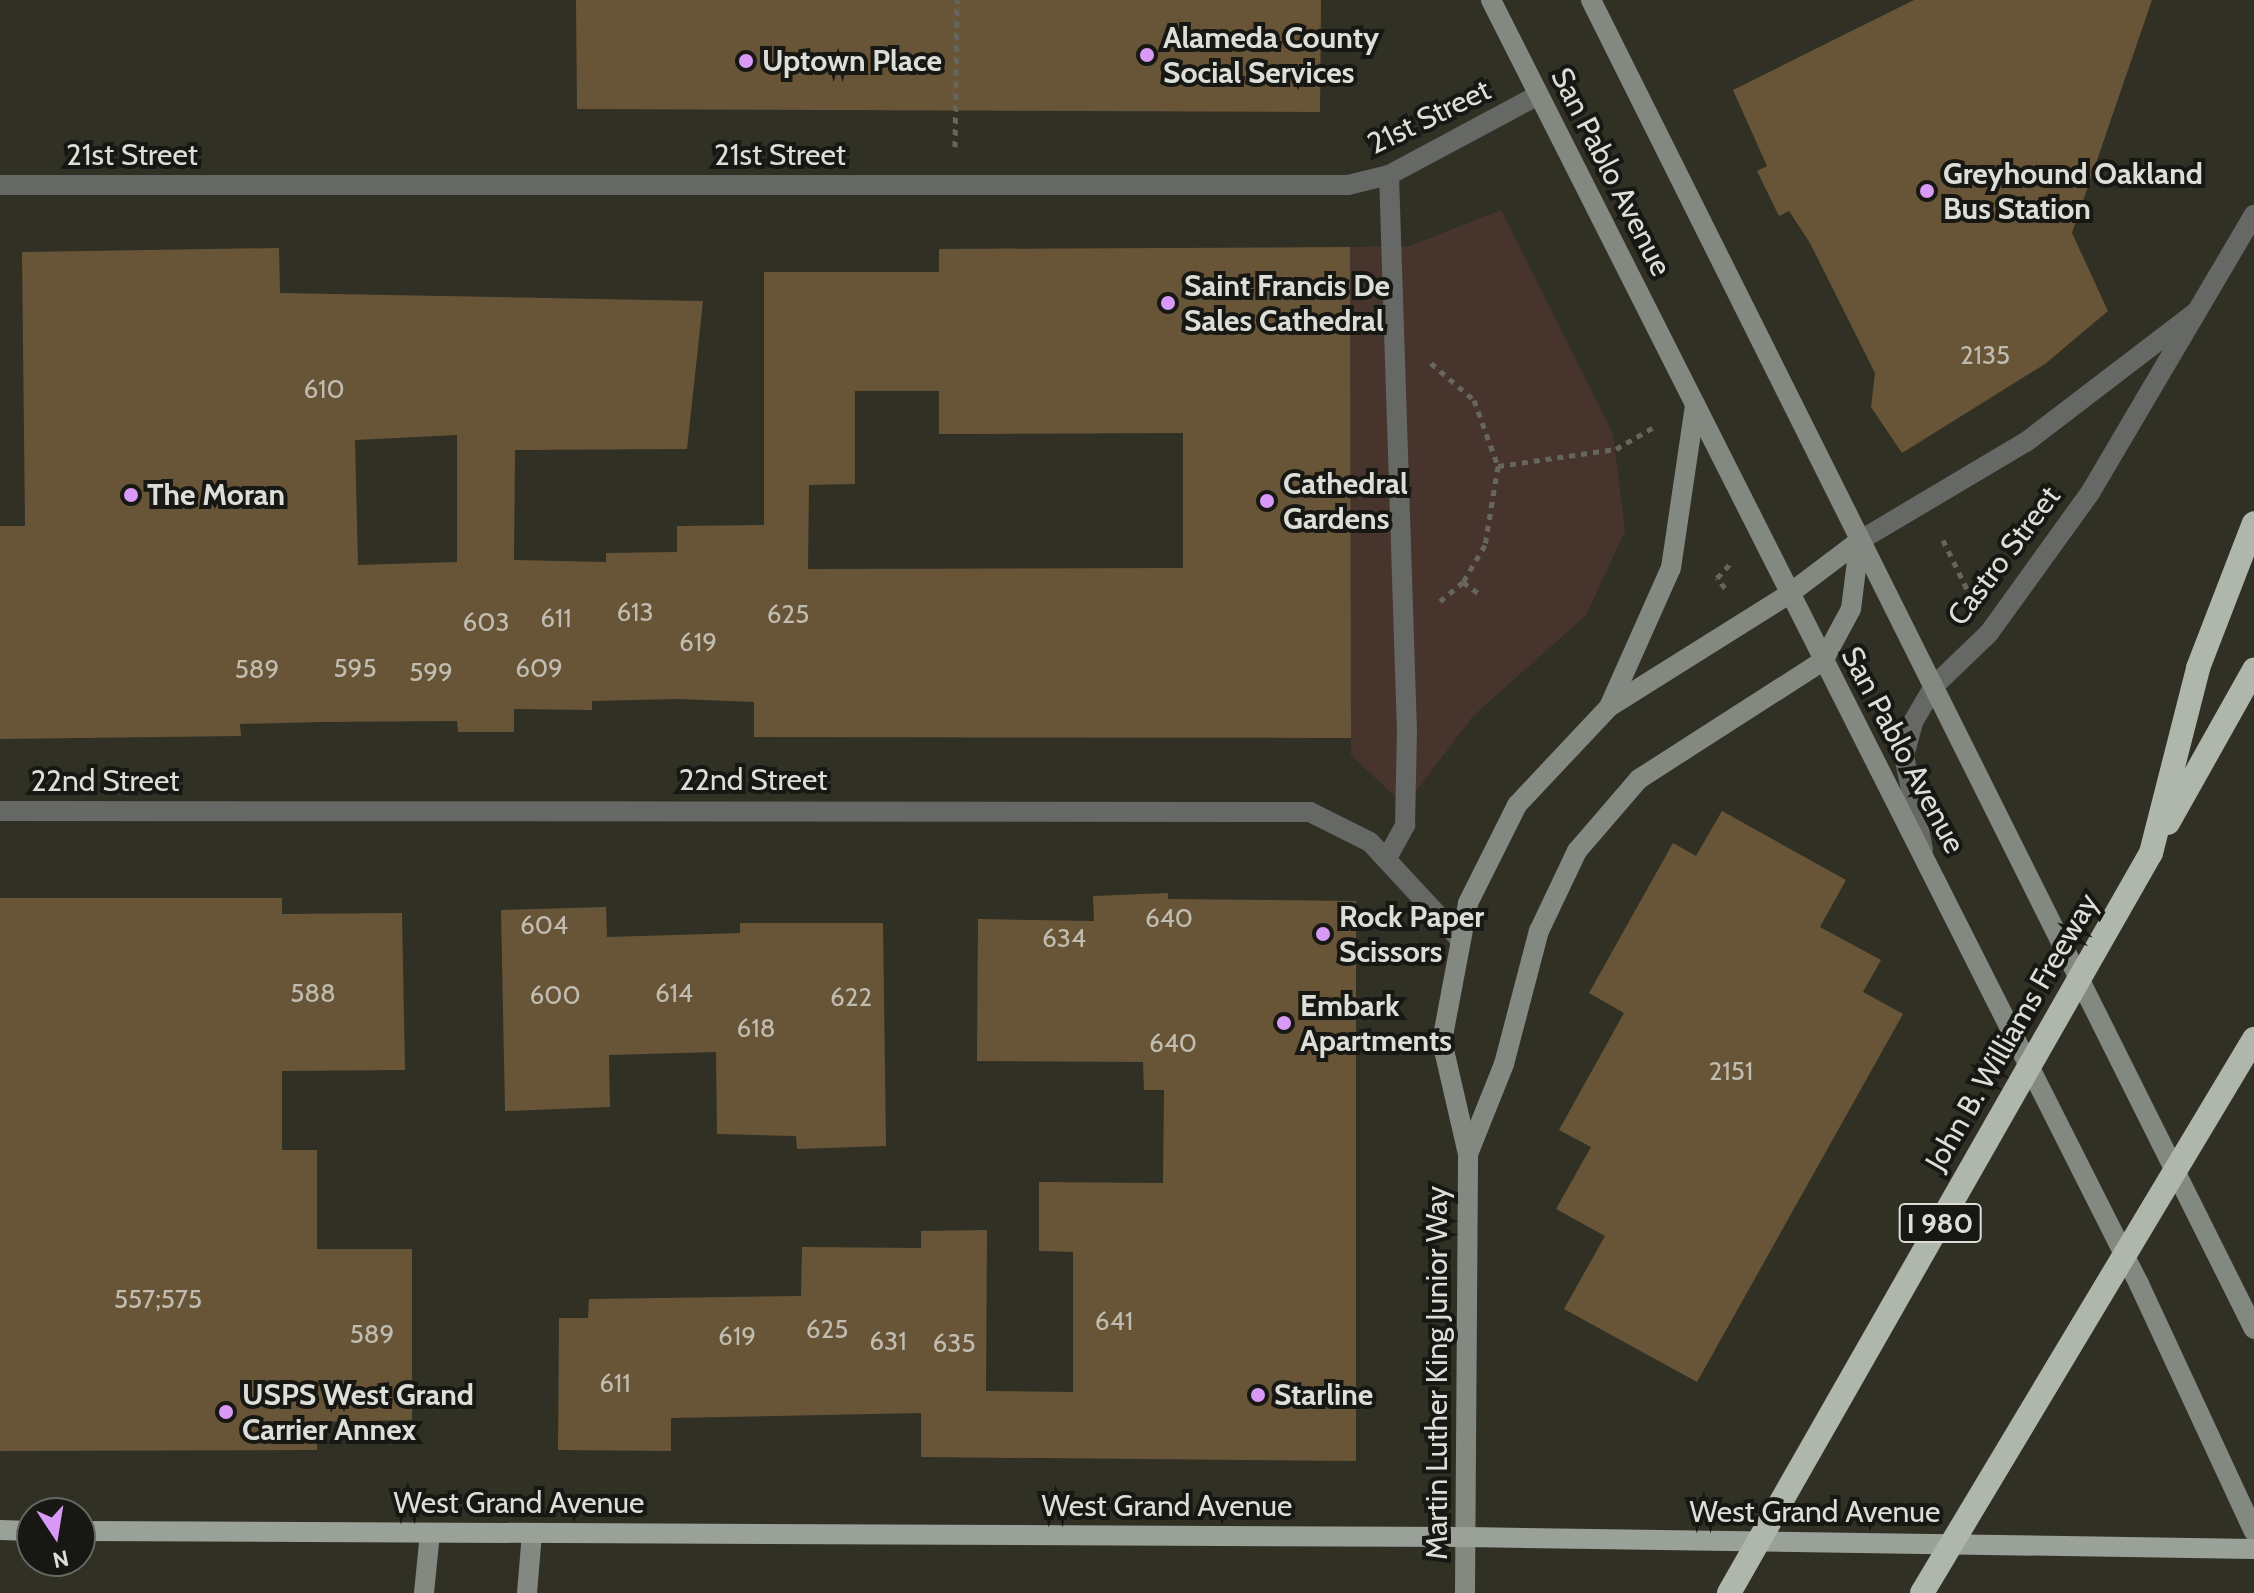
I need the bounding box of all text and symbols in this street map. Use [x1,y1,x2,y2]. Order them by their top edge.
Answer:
place label: Alameda County Social Services [1163,20,1379,90]
place label: Uptown Place [762,43,942,79]
marker: Alameda County Social Services [1138,46,1156,64]
marker: Uptown Place [737,52,755,70]
street label: San Pablo Avenue [1543,62,1679,282]
street label: 21st Street [1362,72,1496,162]
street label: 21st Street [66,137,198,173]
street label: 21st Street [714,137,846,173]
place label: Greyhound Oakland Bus Station [1943,156,2203,226]
marker: Greyhound Oakland Bus Station [1918,182,1936,200]
place label: Saint Francis De Sales Cathedral [1184,268,1390,338]
marker: Saint Francis De Sales Cathedral [1159,294,1177,312]
house number: 2135 [1960,340,2010,372]
house number: 610 [303,374,345,406]
place label: Cathedral Gardens [1283,466,1408,536]
place label: The Moran [147,477,285,513]
street label: Castro Street [1940,479,2068,633]
marker: The Moran [122,486,140,504]
marker: Cathedral Gardens [1258,492,1276,510]
house number: 613 [616,597,654,629]
house number: 625 [767,599,809,631]
house number: 611 [540,603,572,635]
house number: 603 [463,607,509,639]
house number: 619 [679,627,717,659]
street label: San Pablo Avenue [1833,641,1973,859]
house number: 595 [334,653,376,685]
house number: 609 [515,653,563,685]
house number: 589 [235,654,279,686]
house number: 599 [409,657,453,689]
street label: 22nd Street [679,762,827,798]
street label: 22nd Street [31,763,179,799]
street label: John B. Williams Freeway [1918,887,2106,1177]
place label: Rock Paper Scissors [1339,899,1484,970]
house number: 640 [1145,903,1193,935]
house number: 604 [520,910,568,942]
house number: 634 [1042,923,1086,955]
marker: Rock Paper Scissors [1314,925,1332,943]
house number: 588 [290,978,336,1010]
house number: 614 [655,978,693,1010]
house number: 600 [529,980,581,1012]
house number: 622 [830,982,872,1014]
place label: Embark Apartments [1300,988,1452,1058]
house number: 618 [737,1013,775,1045]
marker: Embark Apartments [1275,1014,1293,1032]
house number: 640 [1149,1028,1197,1060]
house number: 2151 [1709,1056,1753,1088]
street label: Martin Luther King Junior Way [1419,1186,1455,1560]
road number: I 980 [1898,1199,1982,1247]
house number: 557;575 [114,1284,202,1316]
house number: 641 [1095,1306,1133,1338]
house number: 625 [806,1314,848,1346]
house number: 589 [350,1319,394,1351]
house number: 619 [718,1321,756,1353]
house number: 631 [869,1326,907,1358]
house number: 635 [933,1328,975,1360]
house number: 611 [599,1368,631,1400]
place label: USPS West Grand Carrier Annex [242,1377,474,1448]
place label: Starline [1274,1377,1373,1413]
marker: Starline [1249,1386,1267,1404]
marker: USPS West Grand Carrier Annex [217,1403,235,1421]
street label: West Grand Avenue [394,1485,644,1521]
street label: West Grand Avenue [1042,1488,1292,1524]
street label: West Grand Avenue [1690,1494,1940,1530]
north arrow [16,1497,96,1577]
text: N [50,1544,71,1574]

